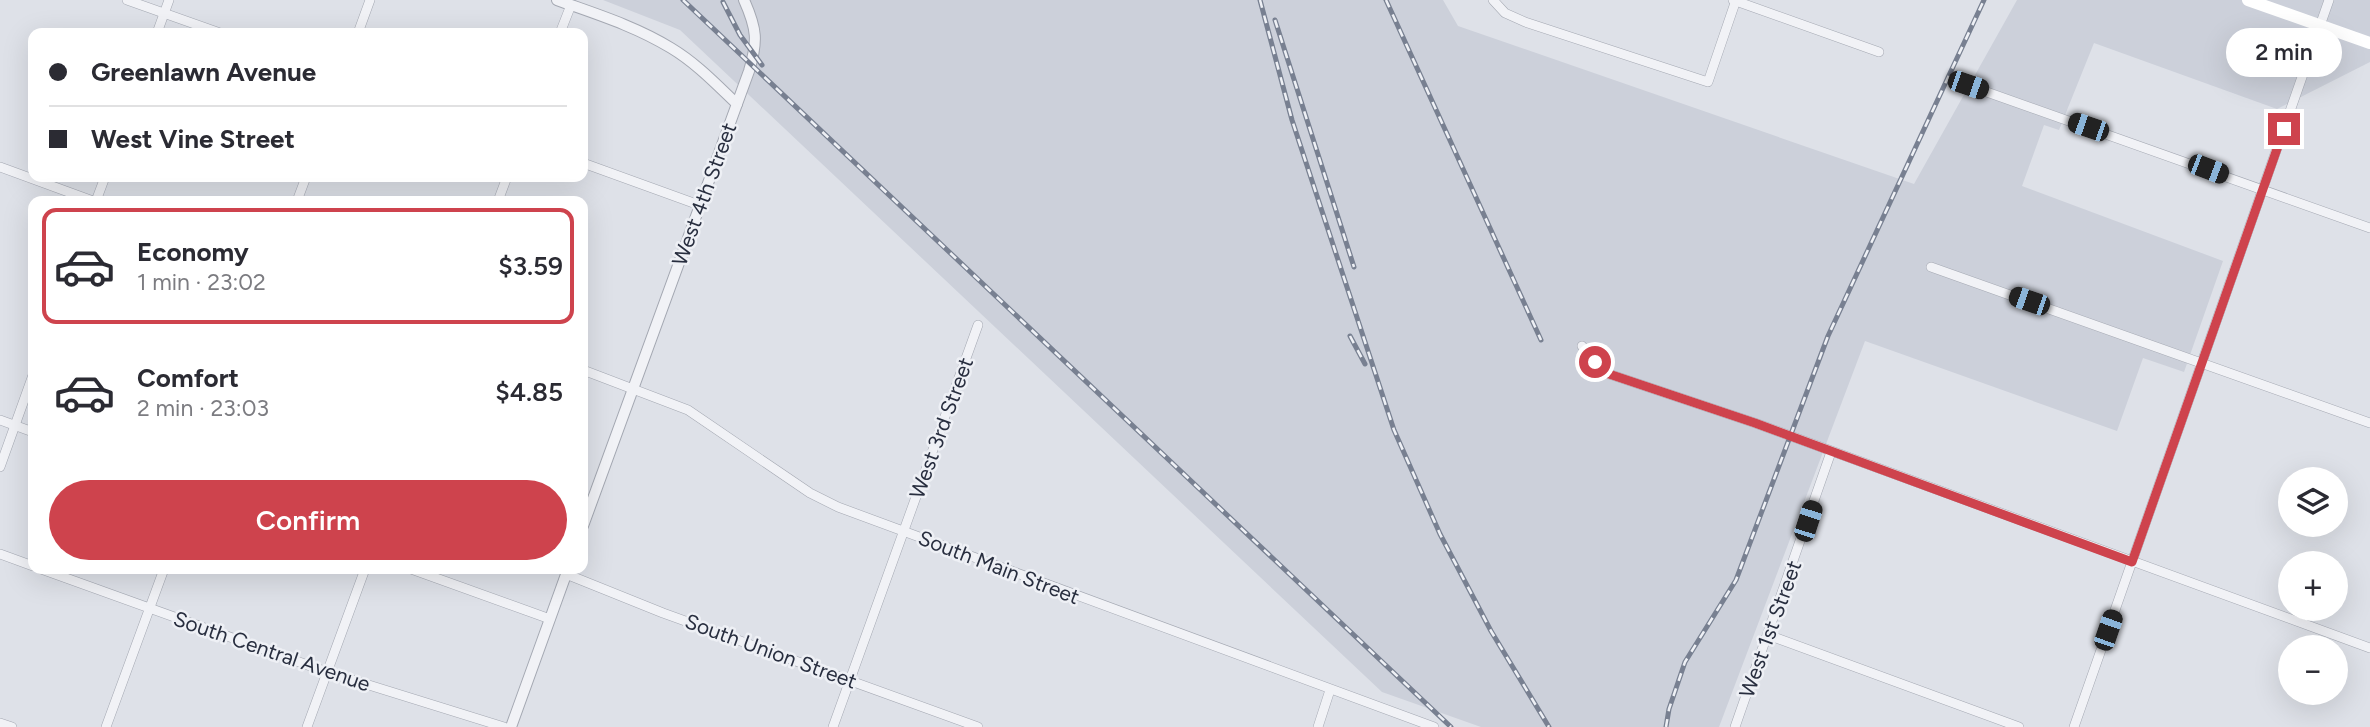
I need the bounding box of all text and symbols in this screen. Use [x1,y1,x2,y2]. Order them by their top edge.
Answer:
callout: 2 min [2226,27,2342,76]
text: 2 min [2255,38,2313,66]
text: Greenlawn Avenue [91,56,316,88]
car [1945,68,1992,102]
car [2065,110,2112,144]
route end [2268,113,2300,145]
street label: West 4th Street [667,119,741,269]
text: West Vine Street [91,123,295,155]
car [2185,152,2232,186]
icon: car [53,235,116,298]
text: Economy [137,236,249,268]
text: $3.59 [498,250,563,282]
text: 1 min · 23:02 [137,268,266,296]
car [2006,284,2053,318]
route start [1579,346,1611,378]
street label: West 3rd Street [904,354,978,502]
icon: car [53,361,116,424]
text: Comfort [137,362,239,394]
text: $4.85 [495,376,563,408]
text: 2 min · 23:03 [137,394,269,422]
map controls [2278,467,2348,705]
button: layers [2278,467,2348,537]
button: Confirm [49,480,567,560]
car [1792,498,1825,544]
street label: South Main Street [915,525,1083,609]
button: + [2278,551,2348,621]
street label: West 1st Street [1734,557,1806,701]
street label: South Central Avenue [170,606,374,696]
car [2092,607,2125,653]
street label: South Union Street [682,608,860,694]
button: − [2278,635,2348,705]

